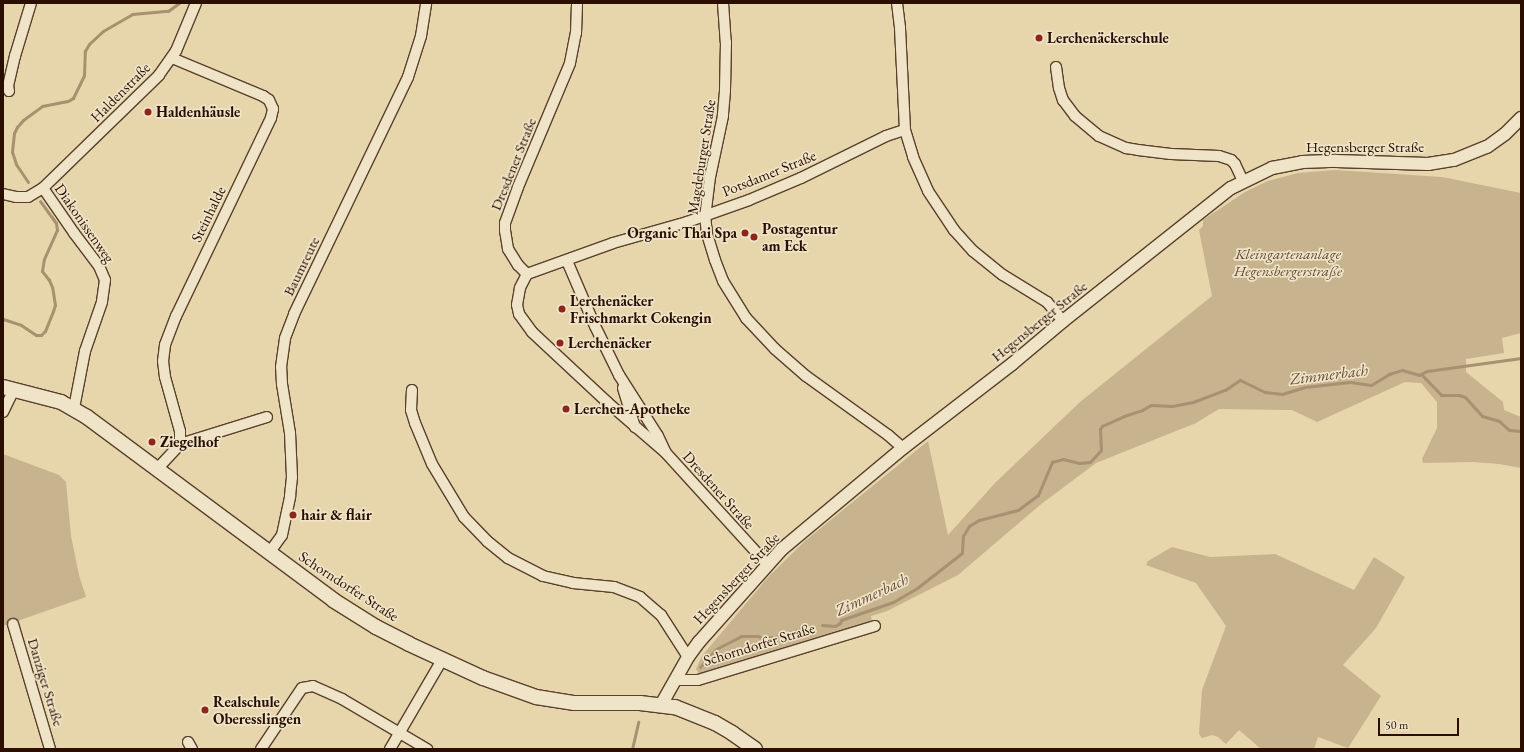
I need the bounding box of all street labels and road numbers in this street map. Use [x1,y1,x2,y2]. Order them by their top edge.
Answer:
street label: Haldenstraße [86,58,154,126]
street label: Magdeburger Straße [683,98,719,216]
street label: Dresdener Straße [486,115,540,213]
street label: Hegensberger Straße [1306,138,1424,156]
street label: Potsdamer Straße [719,146,819,200]
street label: Diakonissenweg [51,180,119,266]
street label: Steinhalde [187,183,229,245]
street label: Baumreute [279,233,323,299]
street label: Hegensberger Straße [987,277,1091,365]
street label: Dresdener Straße [679,447,759,533]
street label: Hegensberger Straße [689,529,783,627]
street label: Schorndorfer Straße [296,547,402,625]
street label: Schorndorfer Straße [701,619,817,669]
street label: Danziger Straße [24,636,68,728]

